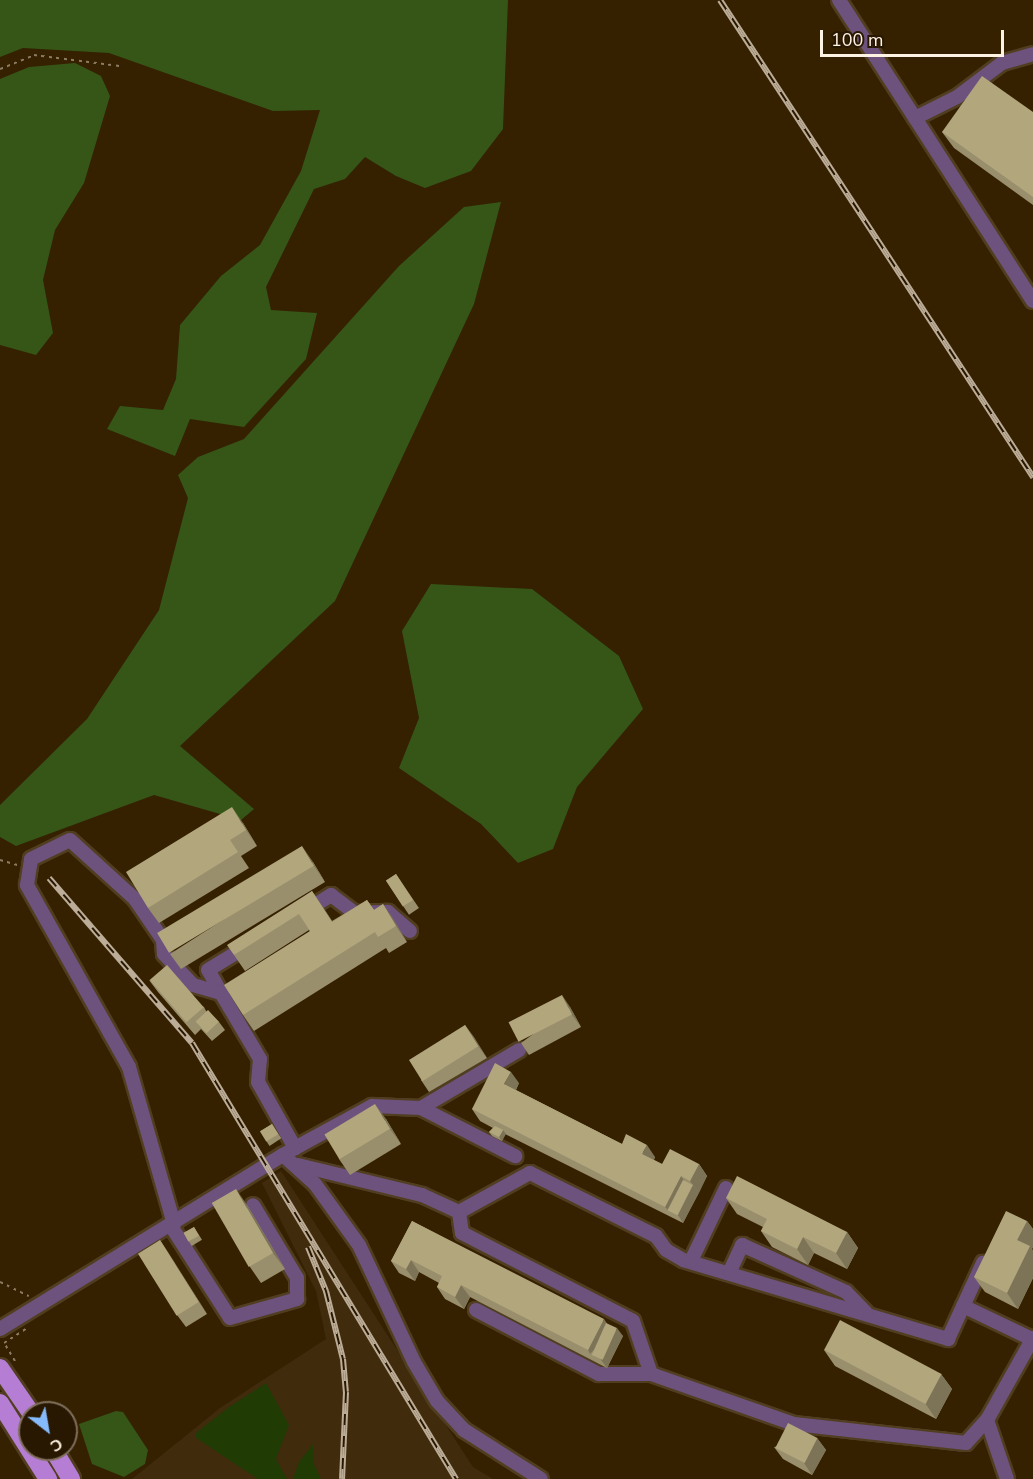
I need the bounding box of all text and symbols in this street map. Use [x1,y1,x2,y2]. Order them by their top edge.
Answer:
scale bar [823,18,1008,56]
text: 100 m [831,28,883,52]
north arrow [18,1401,78,1461]
text: С [46,1432,67,1457]

